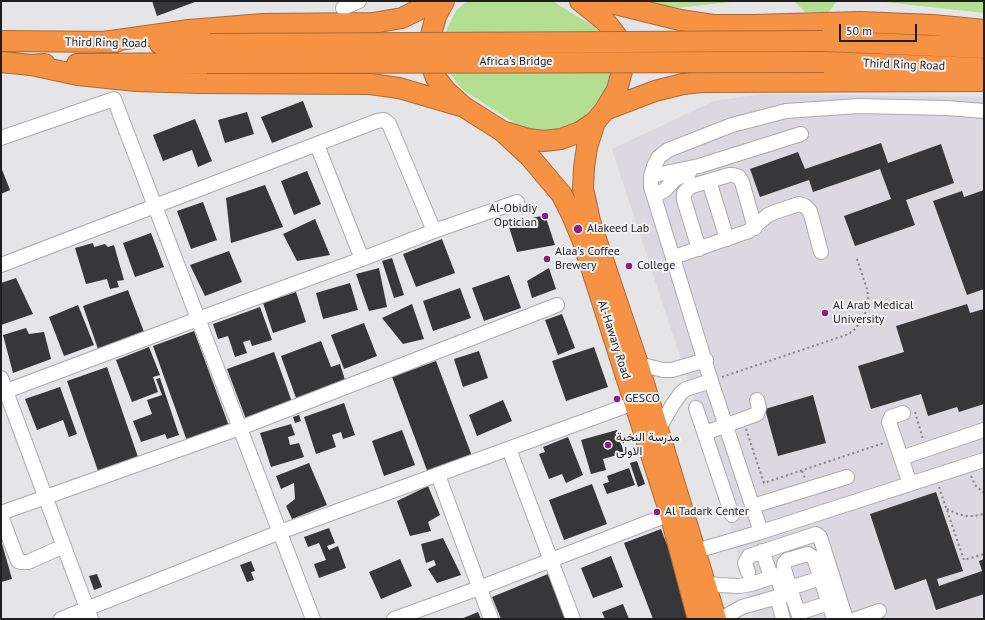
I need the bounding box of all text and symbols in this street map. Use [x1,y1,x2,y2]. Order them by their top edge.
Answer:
scale bar [841,16,919,42]
text: 50 m [846,23,872,38]
street label: Third Ring Road [65,35,147,51]
street label: Africa's Bridge [480,55,552,69]
street label: Third Ring Road [863,56,945,74]
place label: Al-Obidiy Optician [489,202,537,230]
marker: Al-Obidiy Optician [540,211,550,221]
place label: Alakeed Lab [587,222,649,236]
marker: Alakeed Lab [572,223,584,235]
place label: Alaa's Coffee Brewery [555,245,620,273]
marker: Alaa's Coffee Brewery [542,254,552,264]
place label: College [637,259,675,273]
marker: College [624,261,634,271]
street label: Al-Hawary Road [594,299,634,381]
place label: Al Arab Medical University [833,299,914,327]
marker: Al Arab Medical University [820,308,830,318]
place label: GESCO [625,392,660,406]
marker: GESCO [612,394,622,404]
place label: مدرسة النخبة الاولى [616,431,680,459]
marker: مدرسة النخبة الاولى [603,440,613,450]
place label: Al Tadark Center [665,505,749,519]
marker: Al Tadark Center [652,507,662,517]

